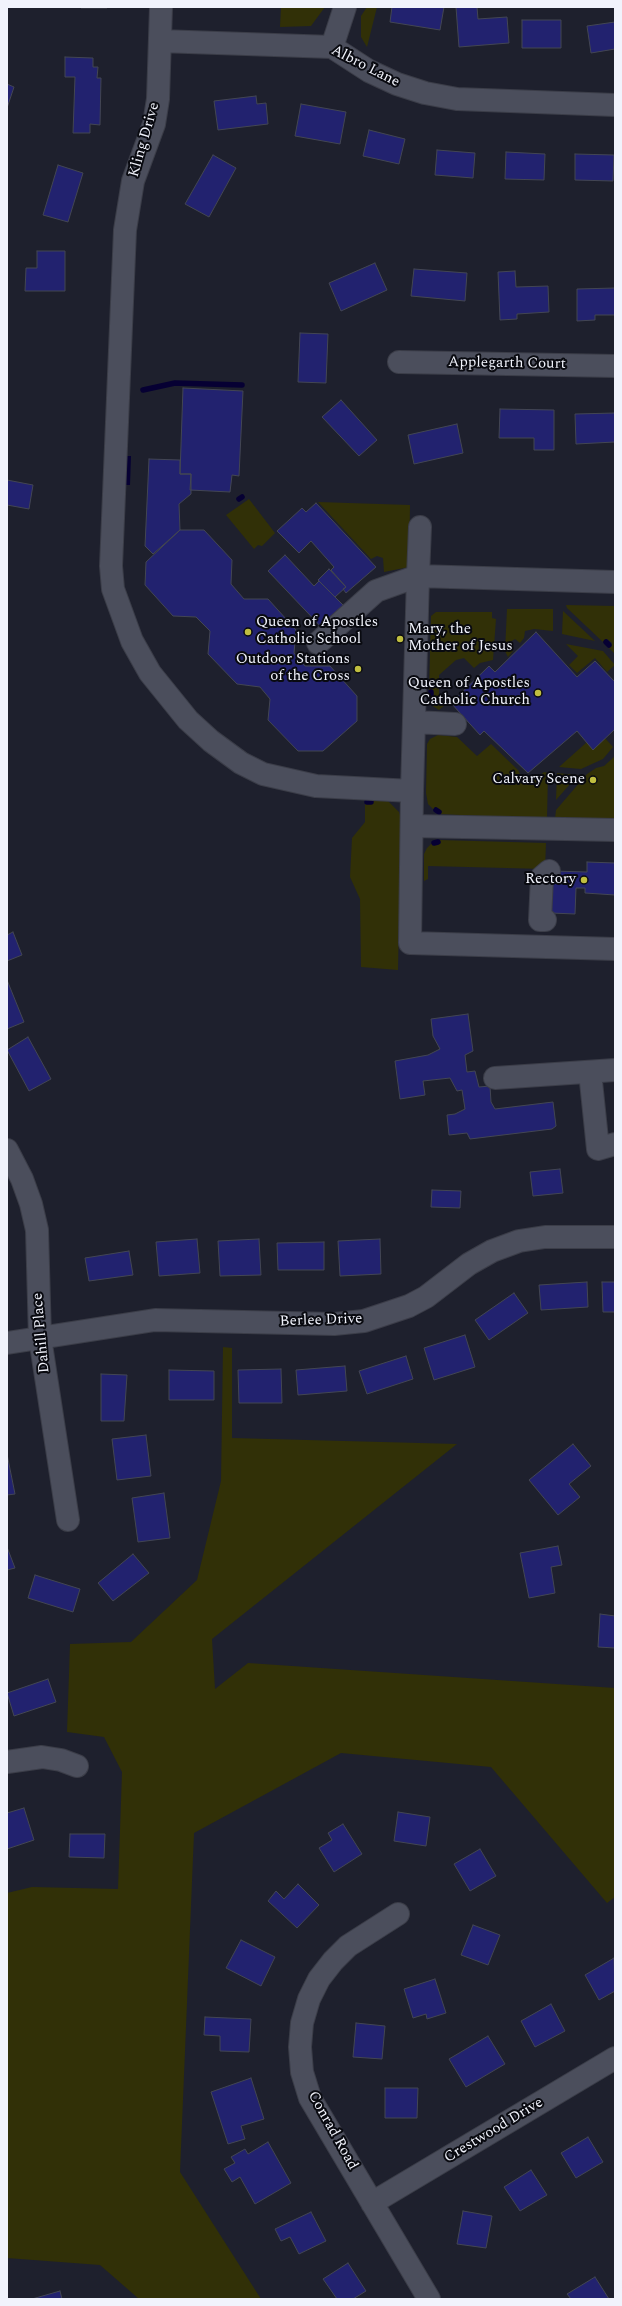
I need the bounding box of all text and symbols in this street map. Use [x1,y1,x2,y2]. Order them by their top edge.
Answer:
street label: Albro Lane [328,42,402,92]
street label: Kling Drive [126,101,164,179]
street label: Applegarth Court [448,354,566,374]
place label: Queen of Apostles Catholic School [256,614,378,649]
place label: Mary, the Mother of Jesus [408,621,513,656]
marker: Queen of Apostles Catholic School [243,627,253,637]
marker: Mary, the Mother of Jesus [395,634,405,644]
place label: Outdoor Stations of the Cross [236,651,350,686]
marker: Outdoor Stations of the Cross [353,664,363,674]
place label: Queen of Apostles Catholic Church [408,675,530,710]
marker: Queen of Apostles Catholic Church [533,688,543,698]
place label: Calvary Scene [492,771,585,789]
marker: Calvary Scene [588,775,598,785]
place label: Rectory [525,871,576,889]
marker: Rectory [579,875,589,885]
street label: Dahill Place [30,1292,54,1374]
street label: Berlee Drive [279,1311,363,1331]
street label: Conrad Road [303,2089,361,2173]
street label: Crestwood Drive [441,2094,547,2168]

